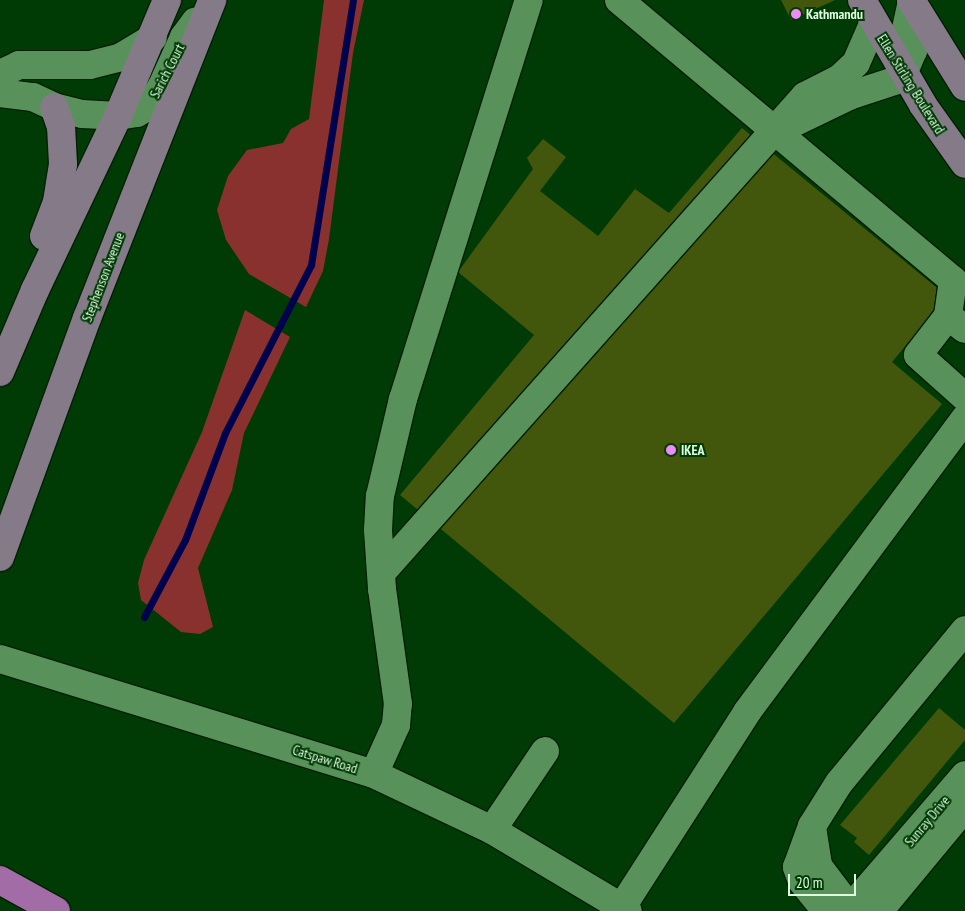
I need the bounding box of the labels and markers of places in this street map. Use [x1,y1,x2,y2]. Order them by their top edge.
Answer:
place label: Kathmandu [806,6,863,22]
marker: Kathmandu [790,8,802,20]
place label: IKEA [681,442,705,458]
marker: IKEA [665,444,677,456]

